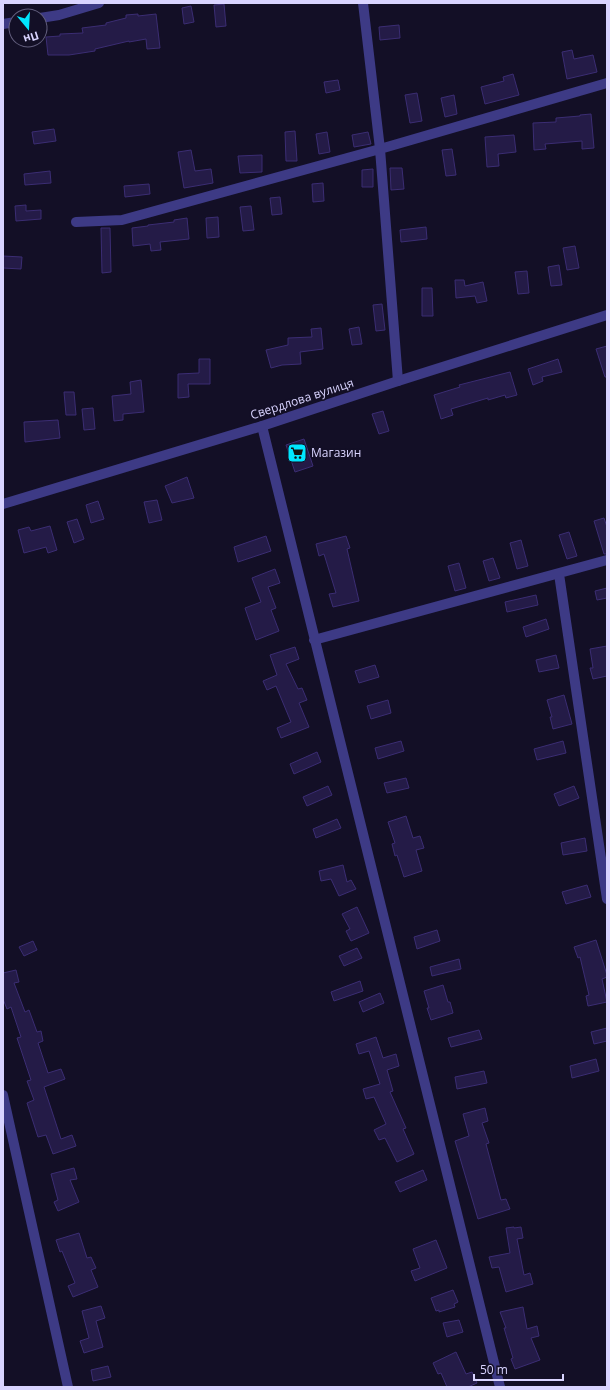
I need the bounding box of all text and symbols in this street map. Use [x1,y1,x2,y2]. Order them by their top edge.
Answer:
north arrow [8,8,48,48]
text: Пн [22,28,41,48]
street label: Свердлова вулиця [248,374,356,423]
supermarket icon: Mагазин [286,442,308,464]
place label: Mагазин [311,444,361,461]
scale bar [474,1356,563,1382]
text: 50 m [480,1361,508,1378]

